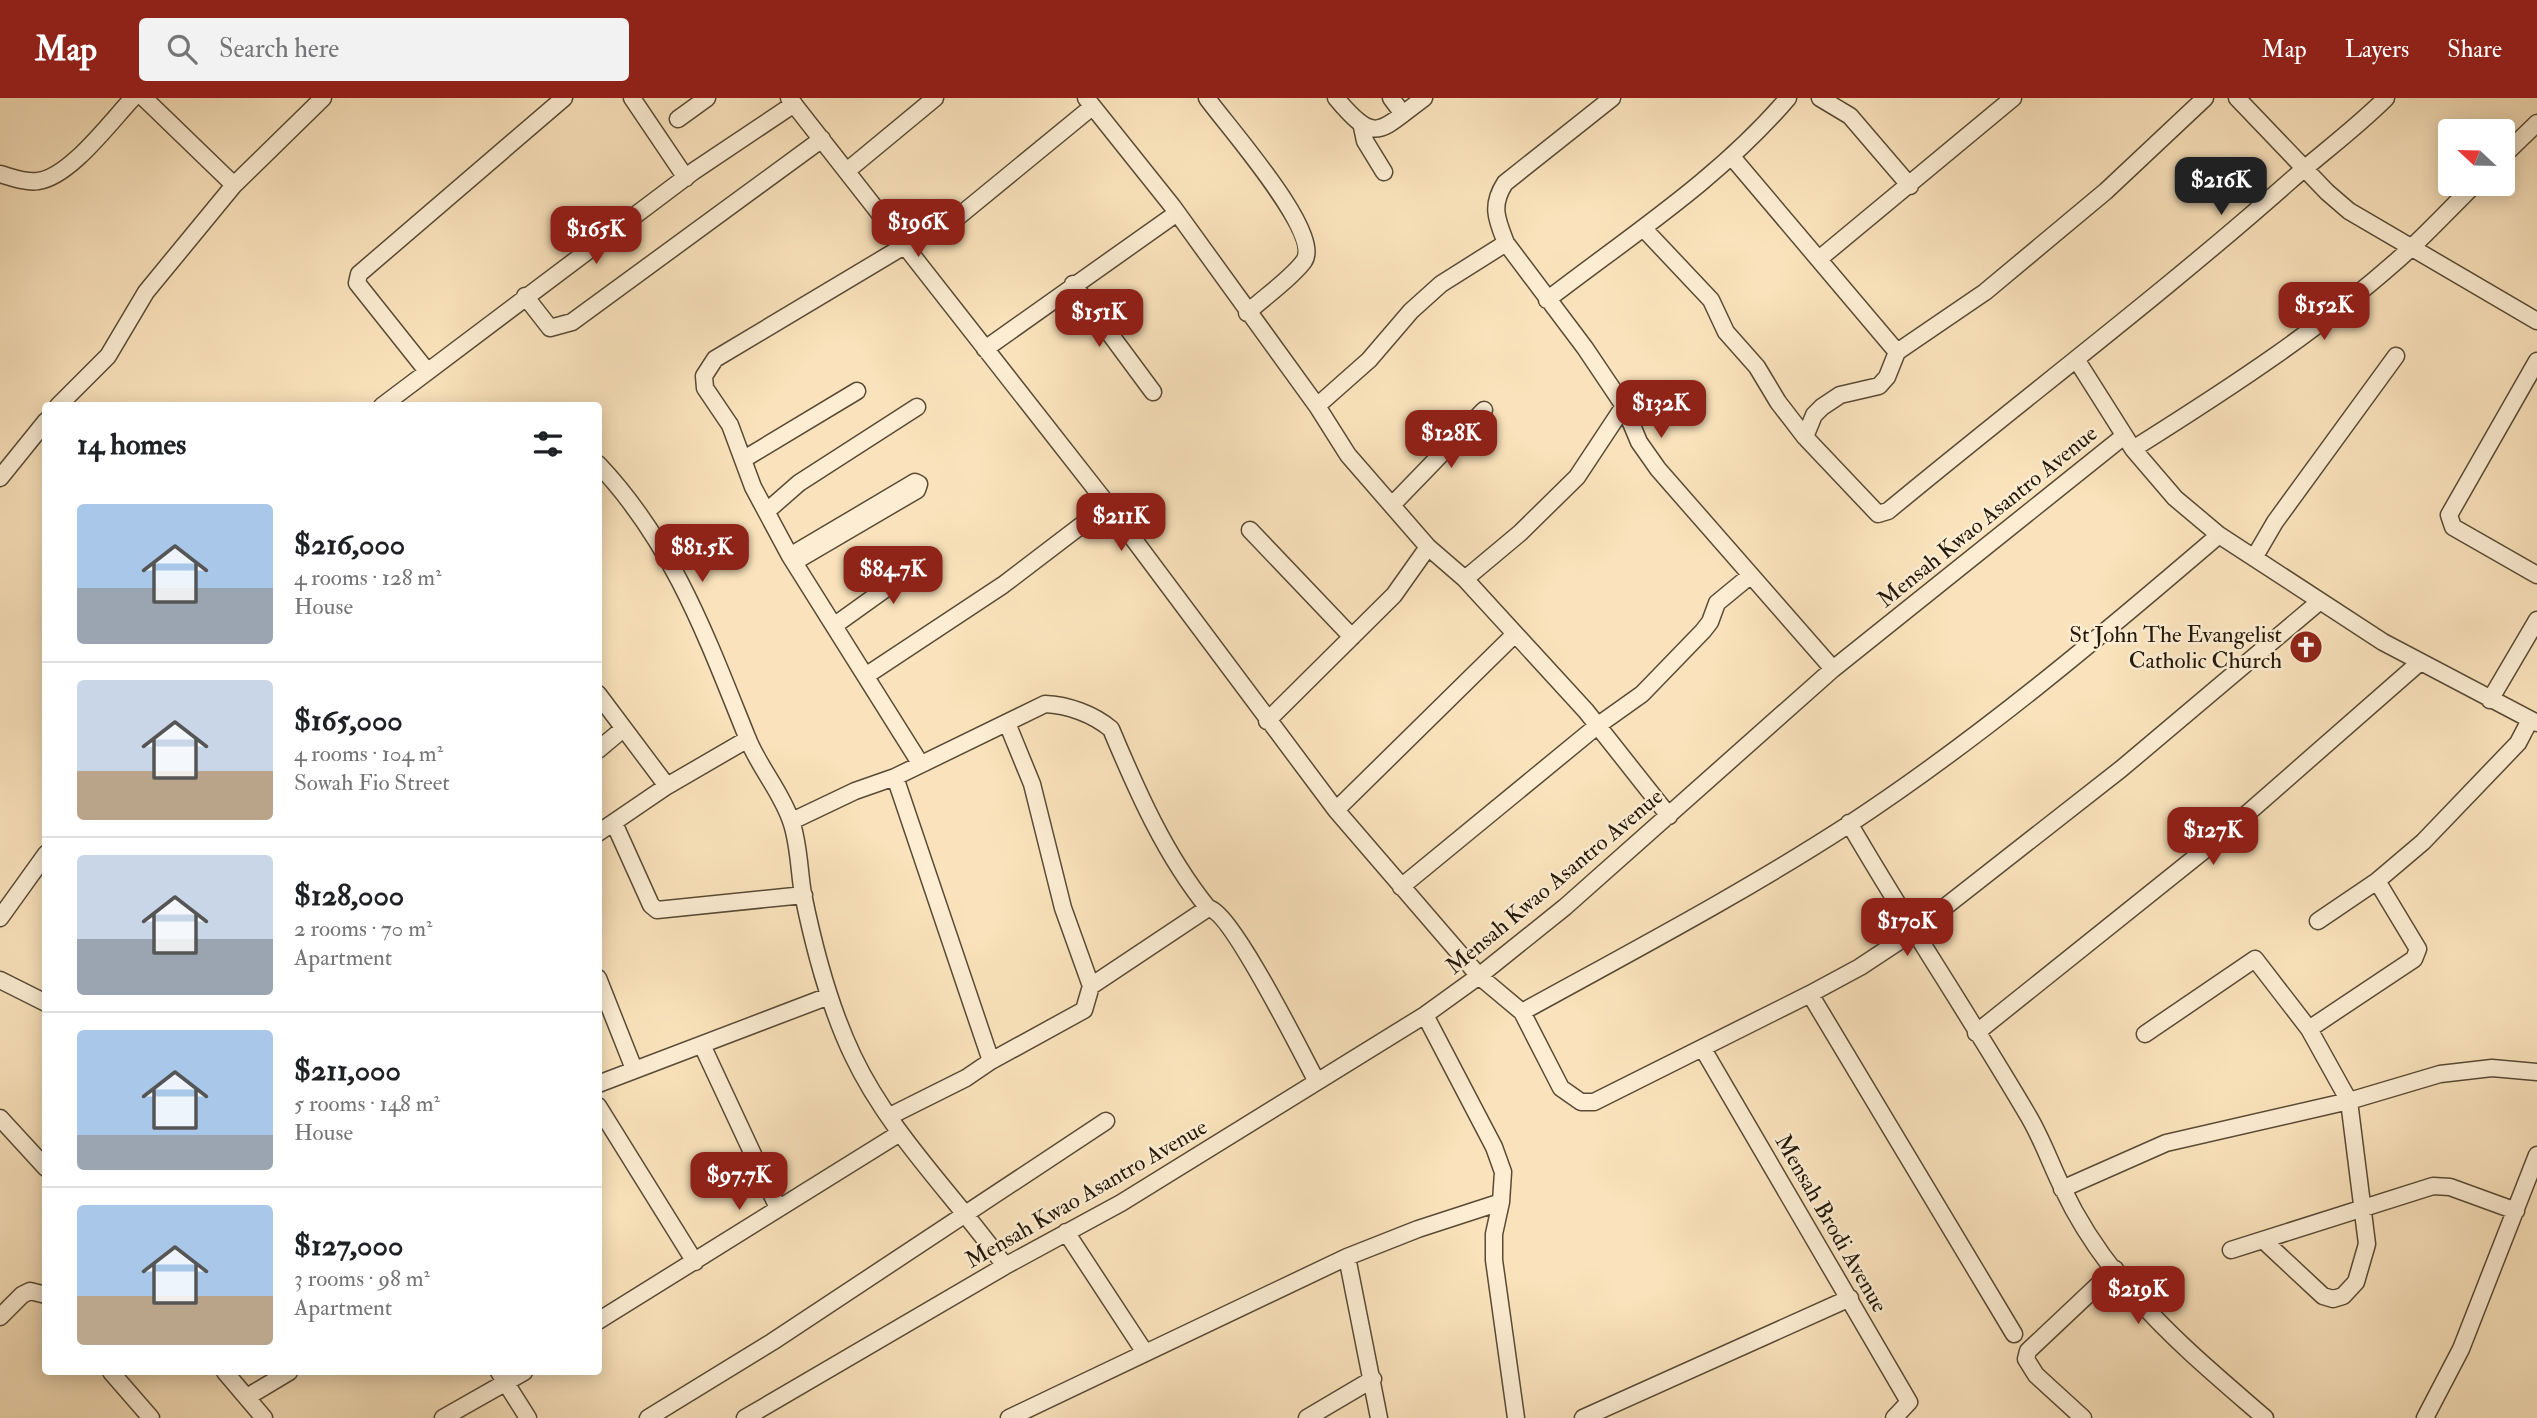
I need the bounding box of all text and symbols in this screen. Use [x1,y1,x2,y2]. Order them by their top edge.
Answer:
search box [139,18,629,81]
text: Map [35,29,97,70]
icon: search [163,30,201,68]
text: Search here [219,33,339,65]
text: Map [2262,34,2307,65]
text: Layers [2345,34,2409,65]
text: Share [2447,34,2502,65]
north arrow [2438,119,2515,196]
map controls [2438,119,2515,196]
pin: $216K [2172,158,2270,217]
text: $216K [2191,165,2251,194]
pin: $196K [869,200,967,259]
pin: $165K [547,206,645,266]
text: $196K [888,207,948,236]
text: $165K [567,214,625,243]
pin: $152K [2275,282,2373,342]
pin: $151K [1050,289,1148,349]
text: $152K [2295,290,2353,319]
text: $151K [1071,297,1127,326]
pin: $132K [1612,380,1710,440]
text: $132K [1632,388,1690,417]
pin: $128K [1402,410,1500,470]
text: $128K [1421,418,1481,447]
street label: Mensah Kwao Asantro Avenue [1872,418,2103,614]
icon: filters [529,425,567,463]
text: 14 homes [77,426,186,463]
pin: $211K [1072,494,1170,553]
text: $211K [1092,501,1150,530]
pin: $81.5K [645,524,759,584]
text: $216,000 [294,526,405,563]
icon: home [133,532,217,616]
text: $81.5K [671,532,733,561]
pin: $84.7K [836,546,950,606]
text: $84.7K [860,554,926,583]
text: 4 rooms · 128 m² [294,563,442,592]
text: House [294,592,353,621]
place label: St John The Evangelist Catholic Church [2069,620,2282,675]
church icon: St John The Evangelist Catholic Church [2287,628,2325,666]
text: $165,000 [294,702,403,739]
icon: home [133,708,217,792]
text: 4 rooms · 104 m² [294,739,443,768]
text: Sowah Fio Street [294,768,450,797]
street label: Mensah Kwao Asantro Avenue [1440,782,1669,981]
pin: $127K [2164,808,2262,867]
text: $127K [2183,815,2243,844]
text: $128,000 [294,877,404,914]
icon: home [133,883,217,967]
pin: $170K [1858,898,1956,958]
text: $170K [1877,906,1937,935]
text: 2 rooms · 70 m² [294,914,433,943]
text: Apartment [294,943,392,972]
text: $211,000 [294,1052,401,1089]
icon: home [133,1058,217,1142]
text: 5 rooms · 148 m² [294,1089,440,1118]
street label: Mensah Kwao Asantro Avenue [960,1112,1213,1275]
text: House [294,1118,353,1147]
street label: Mensah Brodi Avenue [1769,1129,1895,1318]
pin: $97.7K [682,1152,796,1212]
text: $97.7K [706,1160,772,1189]
text: $127,000 [294,1227,403,1264]
icon: home [133,1233,217,1317]
text: 3 rooms · 98 m² [294,1264,430,1293]
pin: $219K [2089,1266,2187,1326]
text: $219K [2108,1274,2168,1303]
text: Apartment [294,1293,392,1322]

